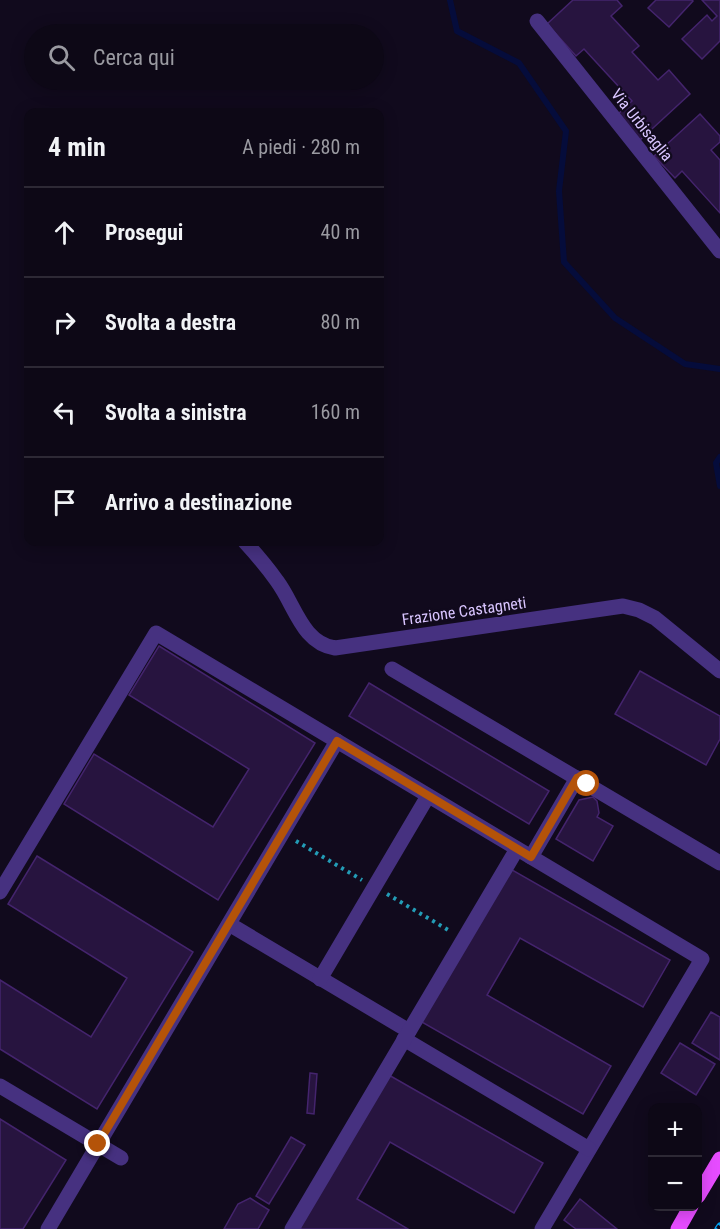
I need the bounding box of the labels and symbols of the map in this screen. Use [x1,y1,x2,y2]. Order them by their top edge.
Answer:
street label: Via Urbisaglia [607,85,677,165]
street label: Frazione Castagneti [401,593,527,629]
route start [573,770,599,796]
route end [84,1130,110,1156]

